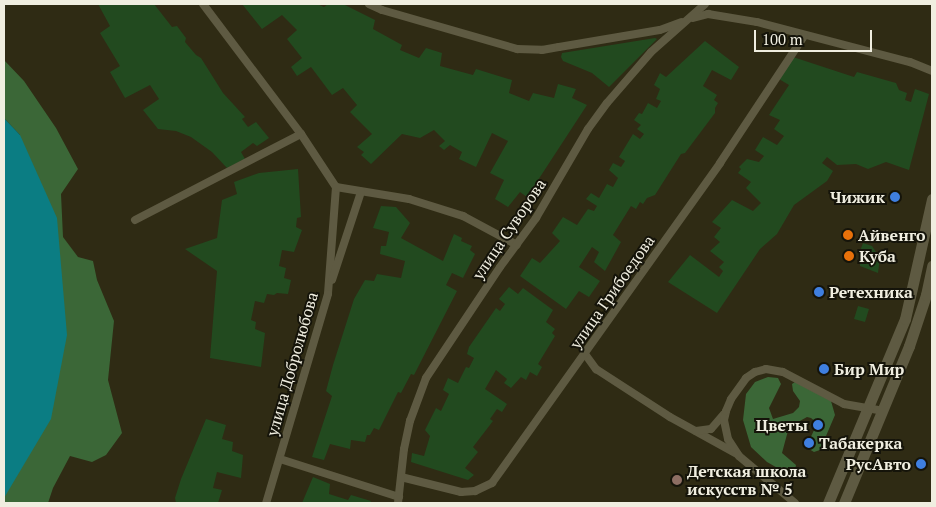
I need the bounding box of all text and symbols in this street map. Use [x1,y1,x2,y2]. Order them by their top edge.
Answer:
scale bar [756,20,874,52]
text: 100 m [762,29,803,49]
street label: улица Суворова [468,175,550,283]
place label: Чижик [830,187,885,207]
marker: Чижик [889,191,901,203]
place label: Айвенго [858,225,926,245]
marker: Айвенго [842,229,854,241]
street label: улица Грибоедова [566,231,658,353]
place label: Куба [859,246,896,266]
marker: Куба [843,250,855,262]
place label: Ретехника [829,282,913,302]
marker: Ретехника [813,286,825,298]
street label: улица Добролюбова [262,290,322,438]
place label: Бир Мир [834,359,904,379]
marker: Бир Мир [818,363,830,375]
place label: Цветы [756,415,808,435]
marker: Цветы [812,419,824,431]
place label: Табакерка [819,433,902,453]
marker: Табакерка [803,437,815,449]
place label: РусАвто [846,454,911,474]
marker: РусАвто [915,458,927,470]
place label: Детская школа искусств № 5 [687,461,807,499]
marker: Детская школа искусств № 5 [671,474,683,486]

